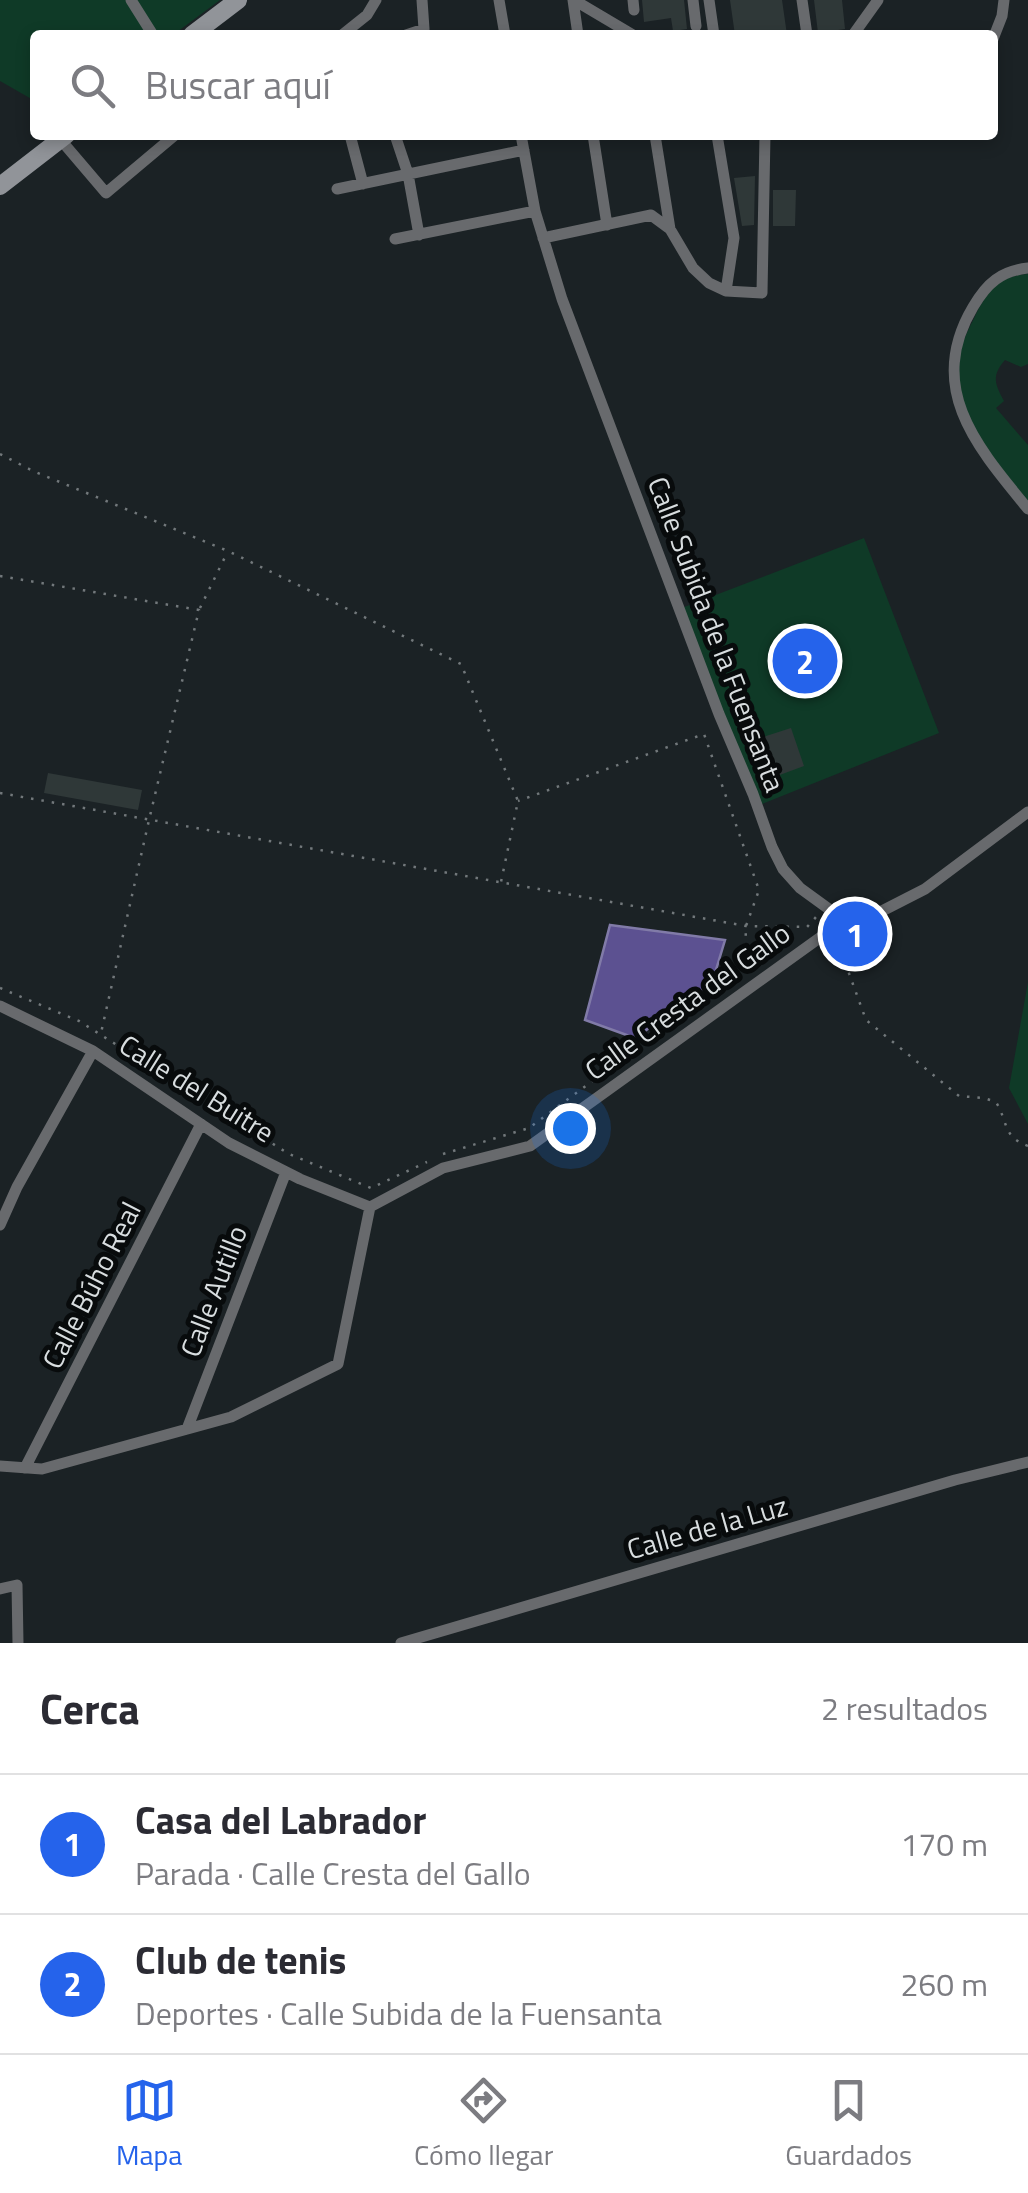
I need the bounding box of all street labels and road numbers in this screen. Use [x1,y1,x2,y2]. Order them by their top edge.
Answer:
street label: Calle Subida de la Fuensanta [637,470,797,798]
street label: Calle Cresta del Gallo [575,912,799,1090]
street label: Calle del Buitre [111,1023,283,1153]
street label: Calle Búho Real [30,1194,152,1376]
street label: Calle Autillo [168,1219,258,1363]
street label: Calle de la Luz [622,1484,792,1570]

